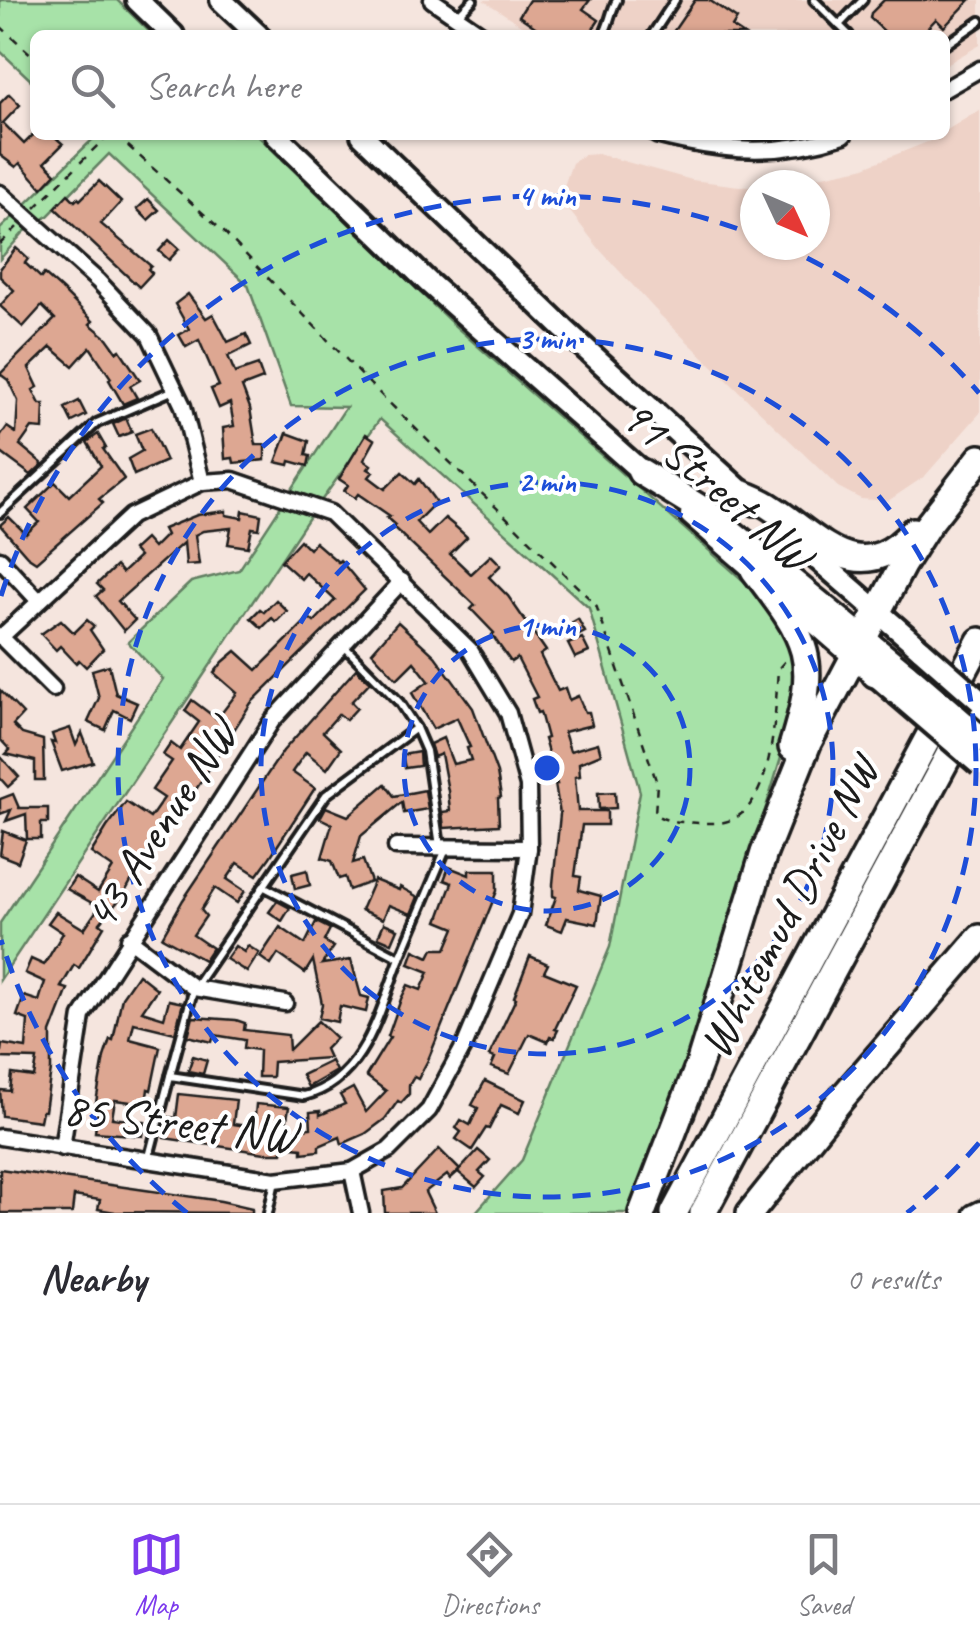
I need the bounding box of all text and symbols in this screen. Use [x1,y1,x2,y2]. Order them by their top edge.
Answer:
search box [30,30,950,140]
icon: search [65,58,120,113]
text: Search here [145,62,300,109]
north arrow [740,170,830,260]
text: 4 min [518,177,577,215]
text: 3 min [518,320,577,358]
street label: 91 Street NW [609,386,828,587]
text: 2 min [518,463,577,501]
text: 1 min [518,607,577,645]
street label: 43 Avenue NW [69,703,253,941]
street label: Whitemud Drive NW [685,742,896,1068]
centre of rings [529,750,565,786]
street label: 85 Street NW [60,1078,304,1167]
text: Nearby [40,1252,146,1305]
text: 0 results [846,1258,940,1299]
tab: Map [129,1527,184,1622]
tab: Directions [441,1527,539,1622]
tab: Saved [796,1527,851,1622]

